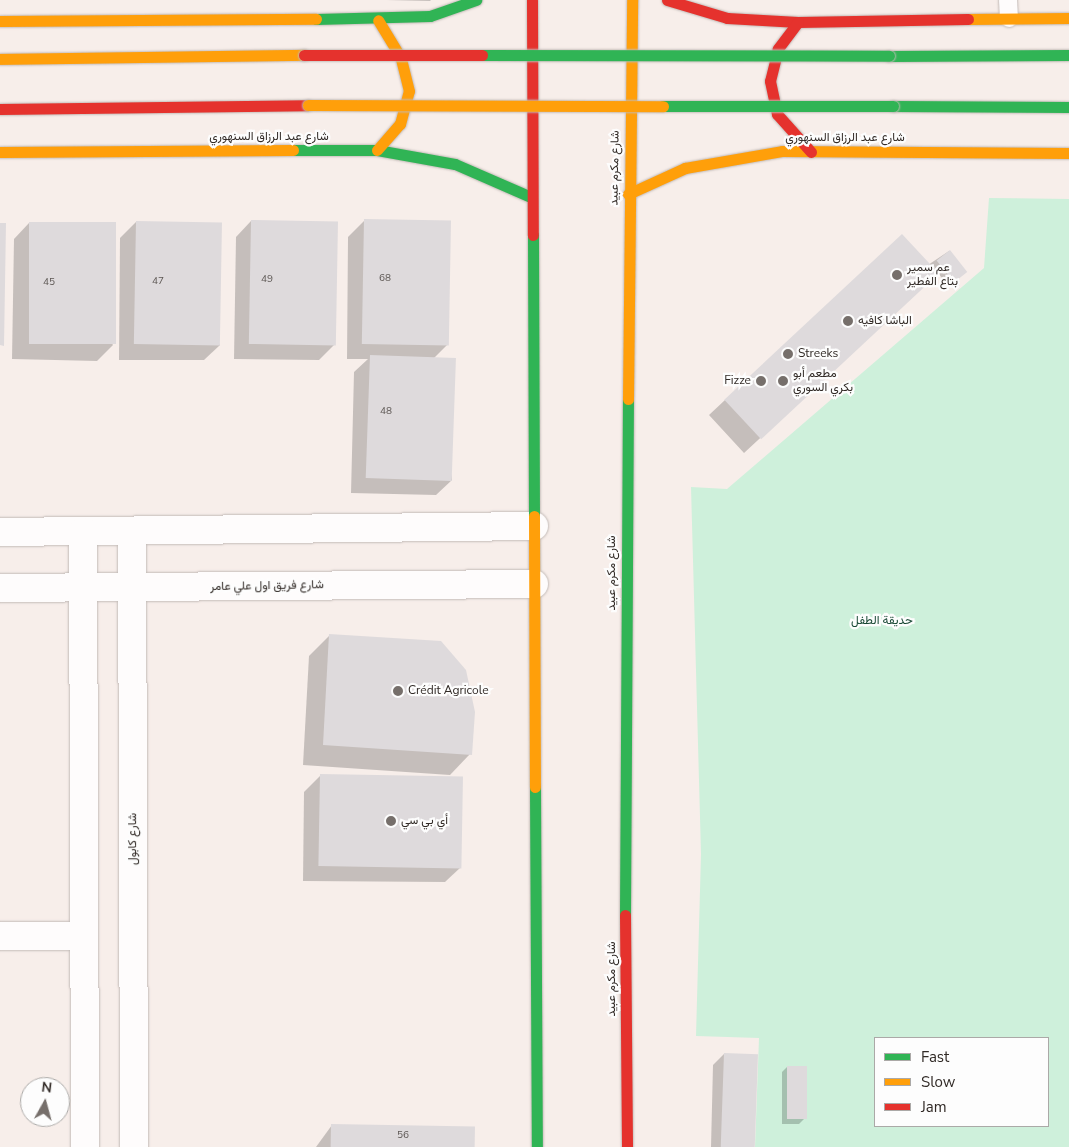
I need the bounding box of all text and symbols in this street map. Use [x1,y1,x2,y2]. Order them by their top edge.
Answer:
street label: شارع عبد الرزاق السنهوري [209,130,329,144]
street label: شارع مكرم عبيد [607,130,623,206]
street label: شارع عبد الرزاق السنهوري [785,131,905,145]
place label: عم سمير بتاع الفطير [907,261,958,289]
marker: عم سمير بتاع الفطير [891,269,903,281]
house number: 68 [379,273,391,285]
house number: 49 [261,274,273,286]
house number: 47 [152,276,164,288]
house number: 45 [43,277,55,289]
place label: الباشا كافيه [858,314,912,328]
marker: الباشا كافيه [842,315,854,327]
place label: Streeks [798,347,838,361]
marker: Streeks [782,348,794,360]
place label: مطعم أبو بكري السوري [793,367,853,395]
place label: Fizze [724,374,751,388]
marker: Fizze [755,375,767,387]
marker: مطعم أبو بكري السوري [777,375,789,387]
house number: 48 [380,406,392,418]
street label: شارع مكرم عبيد [605,536,619,610]
street label: شارع فريق اول علي عامر [210,578,324,594]
park label: حديقة الطفل [851,614,913,628]
place label: Crédit Agricole [408,684,489,698]
marker: Crédit Agricole [392,685,404,697]
street label: شارع كابول [126,813,140,865]
place label: أي بي سي [401,814,448,828]
marker: أي بي سي [385,815,397,827]
street label: شارع مكرم عبيد [605,942,619,1016]
legend [874,1037,1049,1127]
text: Fast [921,1047,949,1067]
text: Slow [921,1072,955,1092]
north arrow [20,1077,70,1127]
text: N [40,1078,53,1098]
text: Jam [921,1097,947,1117]
house number: 56 [397,1130,409,1142]

